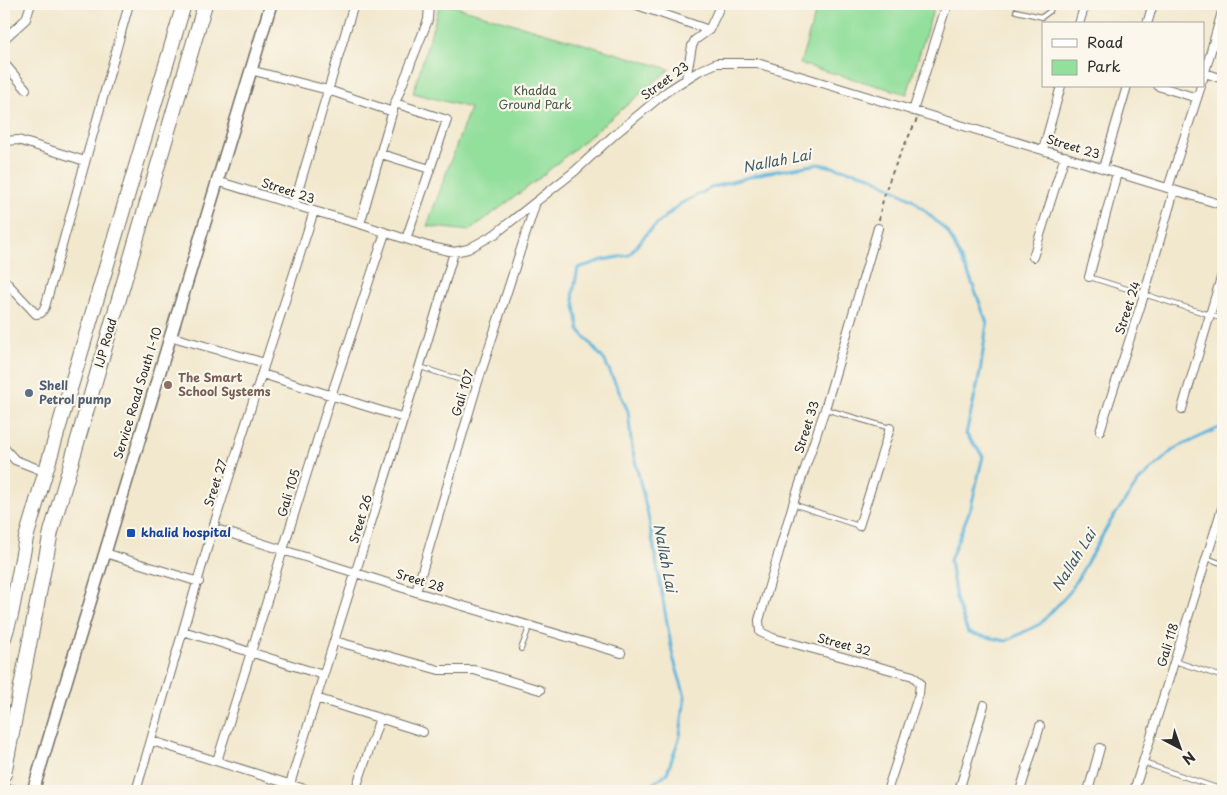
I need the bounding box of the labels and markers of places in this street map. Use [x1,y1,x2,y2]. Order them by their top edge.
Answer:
place label: The Smart School Systems [178,368,271,400]
place label: Shell Petrol pump [39,376,112,408]
marker: The Smart School Systems [162,379,174,391]
marker: Shell Petrol pump [23,387,35,399]
place label: khalid hospital [141,523,231,541]
marker: khalid hospital [125,527,137,539]

